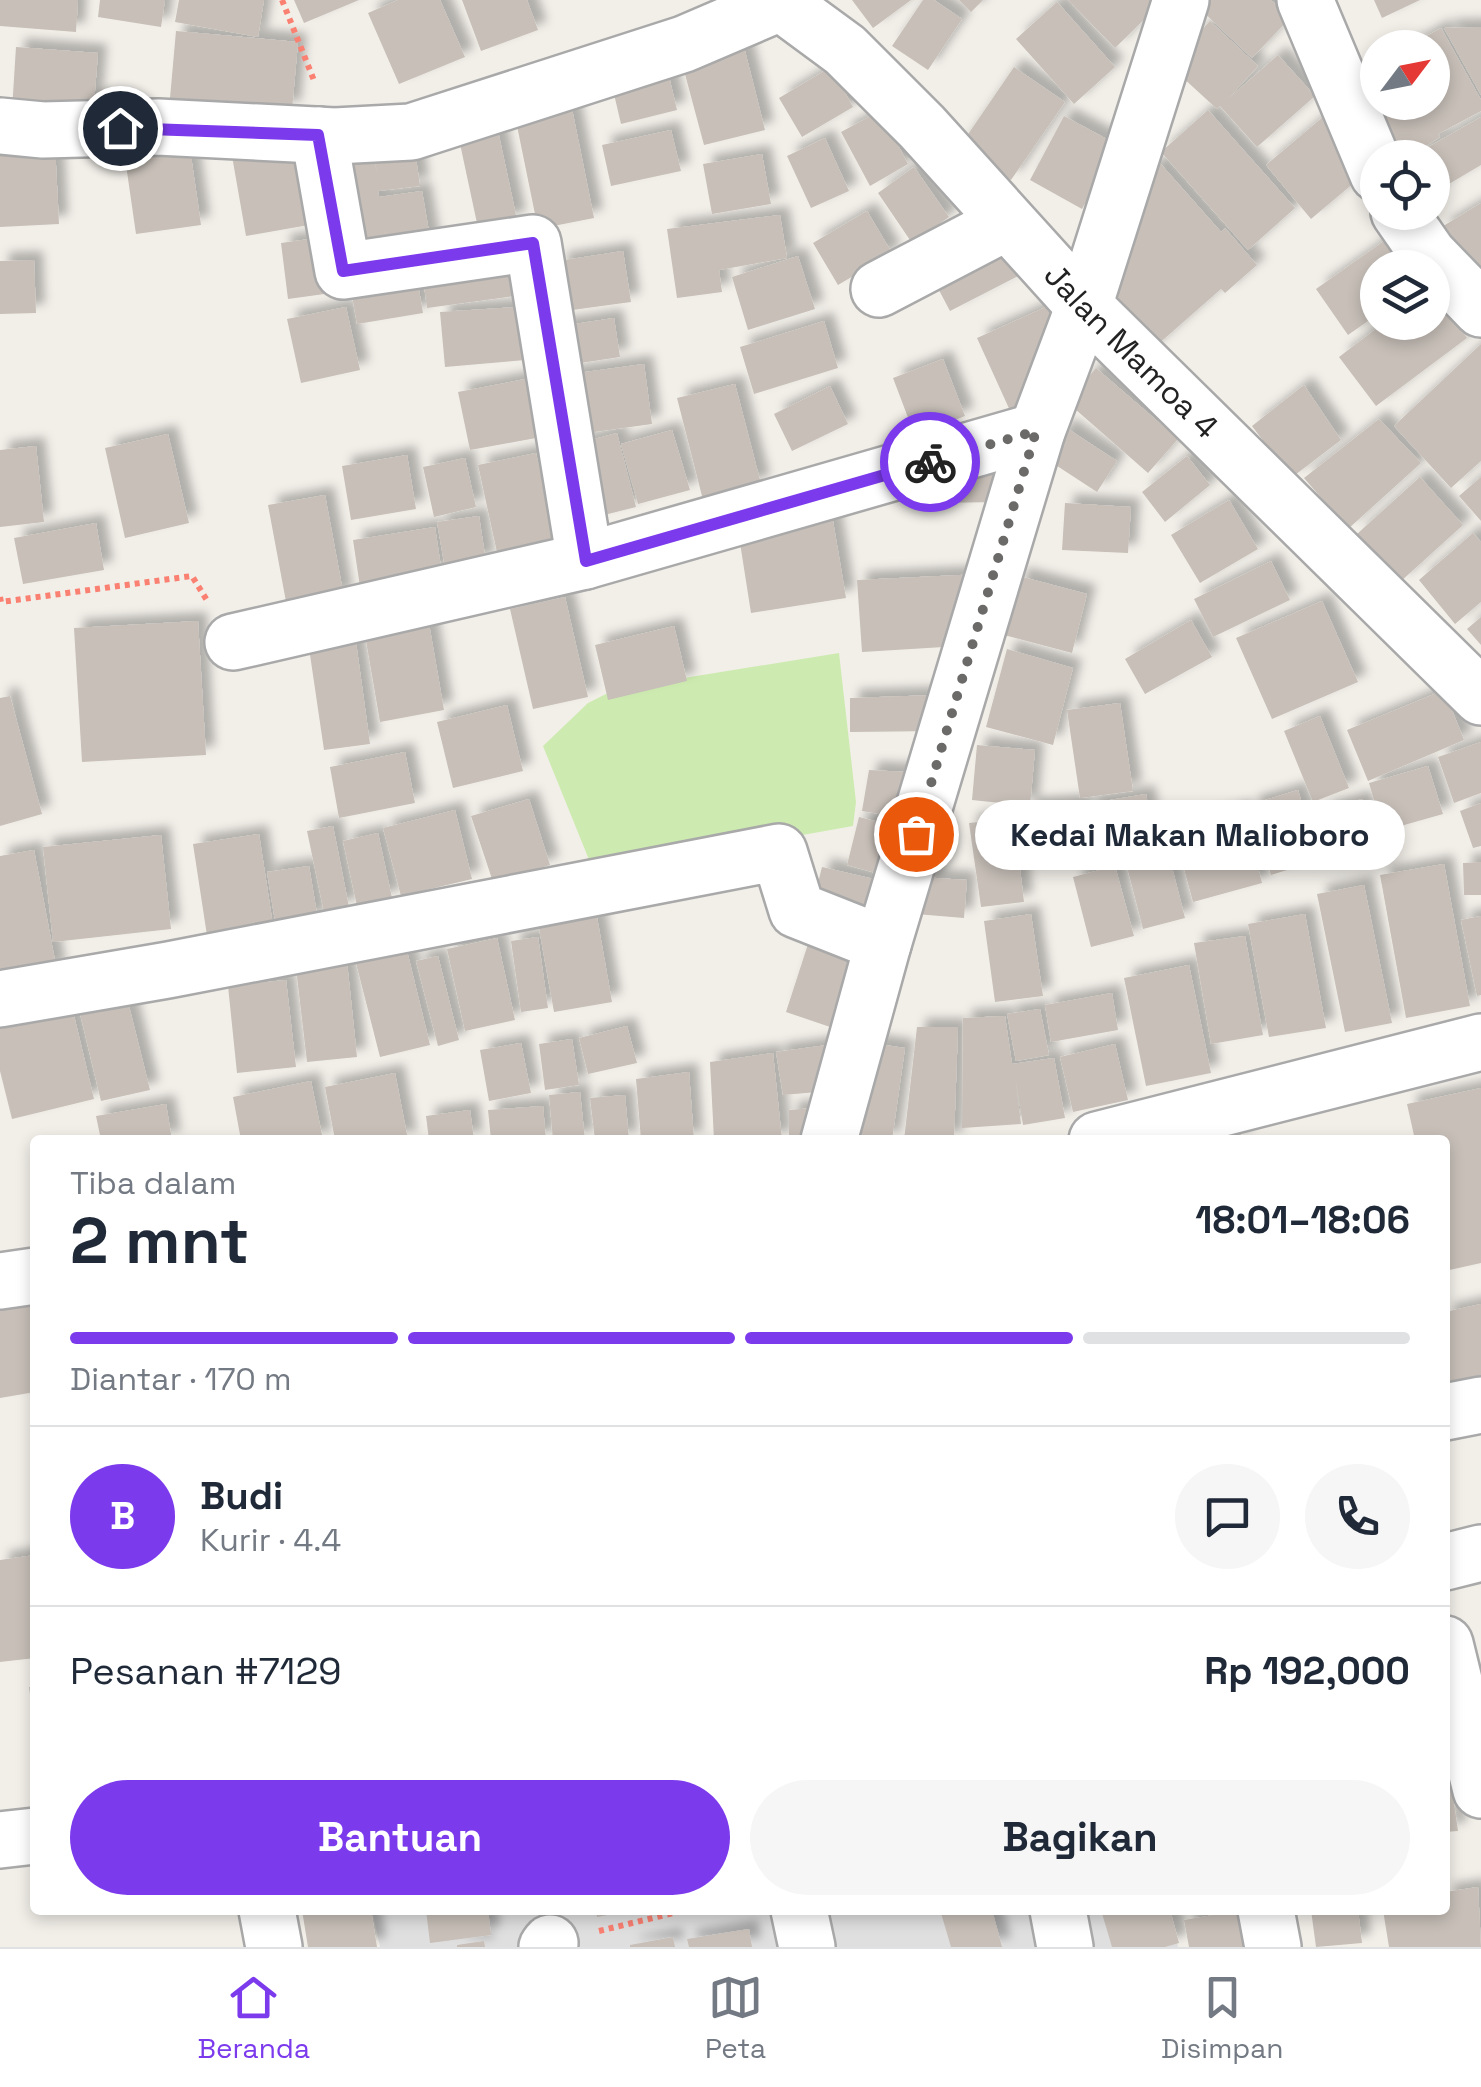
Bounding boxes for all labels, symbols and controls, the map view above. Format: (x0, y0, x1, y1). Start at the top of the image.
north arrow (1360, 30, 1450, 120)
map controls (1360, 30, 1450, 340)
pin (78, 86, 163, 171)
icon: home (93, 101, 148, 156)
button: locate (1360, 140, 1450, 230)
button: layers (1360, 250, 1450, 340)
street label: Jalan Mamoa 4 (1036, 255, 1227, 447)
courier (880, 412, 980, 512)
icon: bike (903, 435, 958, 490)
pin (874, 792, 959, 877)
callout: Kedai Makan Malioboro (976, 799, 1406, 869)
icon: bag (889, 807, 944, 862)
text: Kedai Makan Malioboro (1010, 815, 1370, 855)
text: Tiba dalam (70, 1163, 236, 1203)
text: 18:01–18:06 (1195, 1196, 1410, 1244)
text: 2 mnt (70, 1199, 249, 1282)
text: Diantar · 170 m (70, 1359, 292, 1399)
button: chat (1175, 1464, 1280, 1569)
button: phone (1305, 1464, 1410, 1569)
text: Budi (200, 1472, 283, 1520)
text: B (110, 1492, 135, 1540)
text: Kurir · 4.4 (200, 1520, 341, 1560)
text: Pesanan #7129 (70, 1647, 342, 1695)
text: Rp 192,000 (1204, 1647, 1410, 1695)
button: Bantuan (70, 1780, 730, 1895)
button: Bagikan (750, 1780, 1410, 1895)
tab: Beranda (197, 1970, 310, 2066)
tab: Peta (705, 1970, 766, 2066)
tab: Disimpan (1161, 1970, 1284, 2066)

